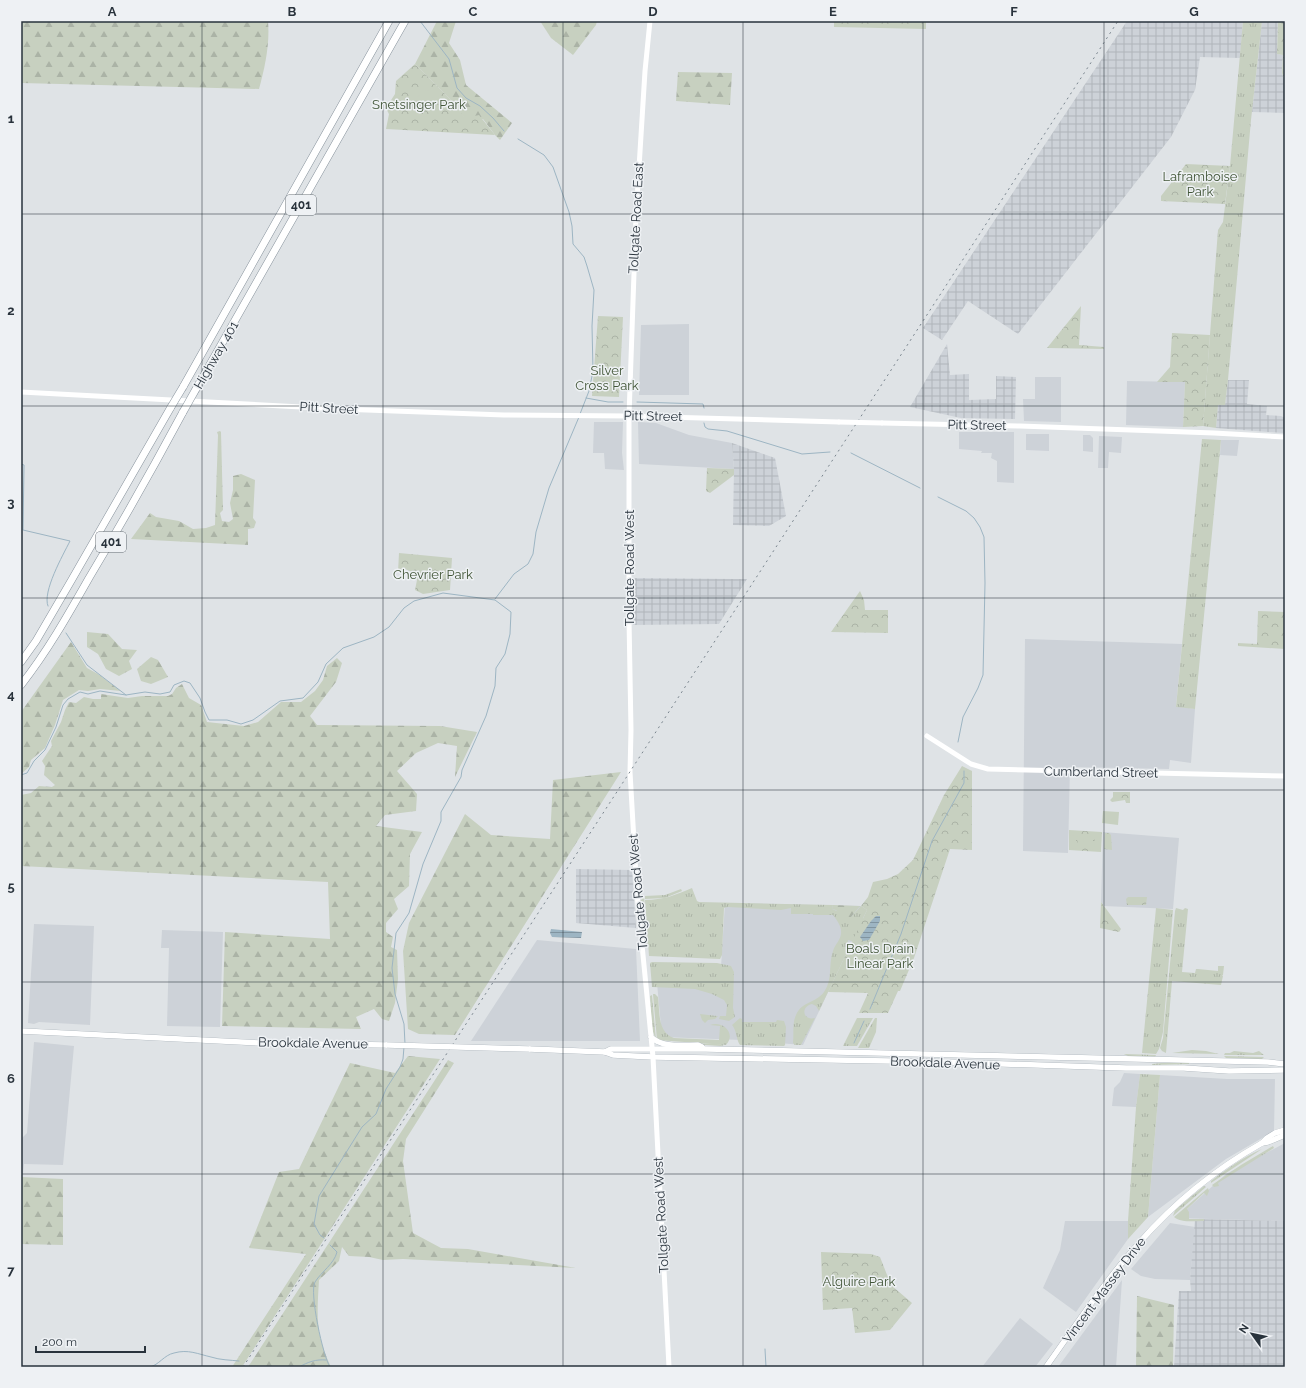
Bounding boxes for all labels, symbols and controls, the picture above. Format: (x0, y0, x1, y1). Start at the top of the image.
text: A (108, 4, 117, 19)
text: B (288, 4, 297, 19)
text: C (469, 4, 478, 19)
text: D (648, 4, 658, 19)
text: E (829, 4, 837, 19)
text: F (1010, 4, 1018, 19)
text: G (1189, 4, 1199, 19)
park label: Snetsinger Park (372, 97, 466, 112)
text: 1 (8, 111, 15, 126)
street label: Tollgate Road East (626, 161, 646, 274)
park label: Laframboise Park (1163, 169, 1238, 199)
road number: 401 (286, 195, 316, 215)
text: 2 (7, 303, 15, 318)
street label: Highway 401 (191, 318, 242, 392)
park label: Silver Cross Park (575, 363, 639, 393)
street label: Pitt Street (299, 399, 359, 417)
street label: Pitt Street (623, 408, 683, 424)
street label: Pitt Street (947, 417, 1007, 433)
text: 3 (7, 495, 15, 510)
street label: Tollgate Road West (622, 509, 637, 626)
road number: 401 (96, 532, 126, 552)
park label: Chevrier Park (393, 567, 473, 582)
text: 4 (7, 687, 15, 702)
street label: Cumberland Street (1044, 764, 1159, 781)
street label: Tollgate Road West (625, 833, 651, 951)
text: 5 (7, 879, 15, 894)
park label: Boals Drain Linear Park (846, 941, 914, 971)
street label: Brookdale Avenue (258, 1035, 368, 1051)
street label: Brookdale Avenue (890, 1054, 1001, 1072)
text: 6 (7, 1071, 15, 1086)
street label: Tollgate Road West (650, 1156, 672, 1274)
street label: Vincent Massey Drive (1059, 1234, 1149, 1346)
text: 7 (7, 1263, 15, 1278)
park label: Alguire Park (823, 1274, 895, 1289)
north arrow (1232, 1314, 1272, 1354)
text: N (1236, 1322, 1252, 1336)
scale bar (36, 1328, 145, 1354)
text: 200 m (42, 1335, 77, 1349)

